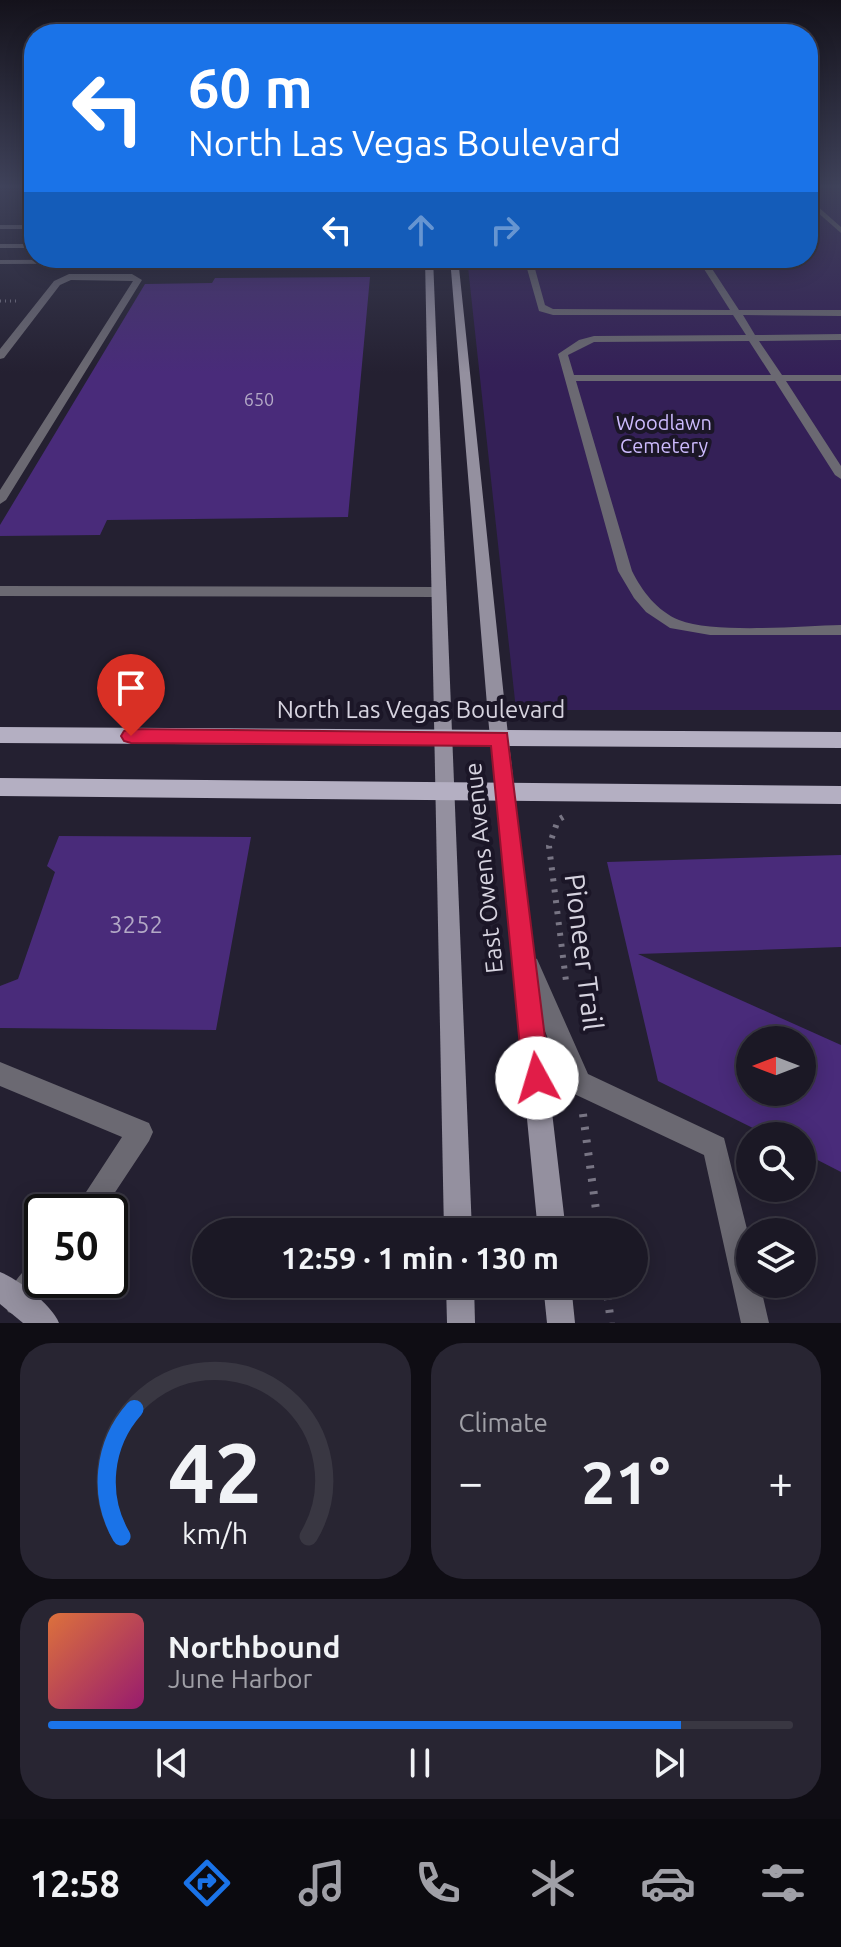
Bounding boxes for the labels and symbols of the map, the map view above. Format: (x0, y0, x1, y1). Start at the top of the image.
house number: 650 (244, 389, 274, 409)
park label: Woodlawn Cemetery (616, 411, 712, 457)
pin (97, 654, 165, 736)
street label: North Las Vegas Boulevard (277, 696, 565, 723)
street label: East Owens Avenue (459, 761, 508, 975)
street label: Pioneer Trail (560, 872, 609, 1032)
house number: 3252 (109, 911, 163, 938)
north arrow (736, 1026, 816, 1106)
position arrow (495, 1036, 579, 1120)
speed limit sign: 50 (24, 1194, 128, 1298)

